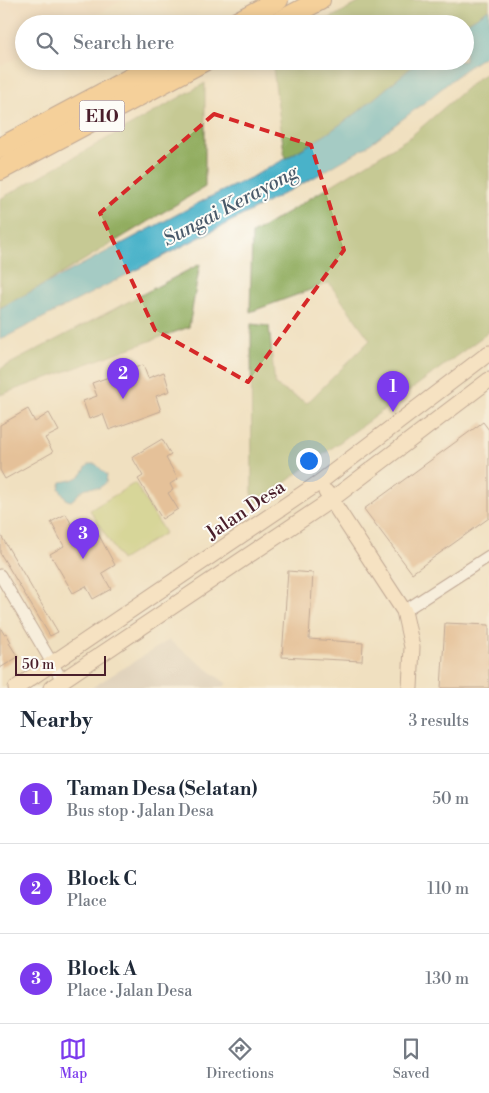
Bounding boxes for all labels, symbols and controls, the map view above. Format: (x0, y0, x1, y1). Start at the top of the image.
search box (15, 15, 474, 70)
icon: search (33, 29, 61, 57)
text: Search here (73, 31, 174, 55)
road number: E10 (80, 100, 124, 132)
water label: Sungai Kerayong (159, 159, 304, 253)
pin: 2 (107, 358, 139, 399)
pin: 1 (377, 371, 409, 412)
your location (296, 448, 322, 474)
street label: Jalan Desa (201, 474, 290, 546)
pin: 3 (67, 518, 99, 559)
scale bar (15, 653, 106, 676)
text: 50 m (22, 656, 54, 674)
text: Nearby (20, 708, 93, 734)
text: 3 results (408, 711, 469, 731)
text: Taman Desa (Selatan) (67, 777, 257, 801)
text: 1 (32, 789, 40, 809)
text: 50 m (432, 789, 469, 809)
text: Bus stop · Jalan Desa (67, 801, 214, 821)
text: Block C (67, 867, 137, 891)
text: 2 (31, 879, 41, 899)
text: 110 m (427, 879, 469, 899)
text: Place (67, 891, 107, 911)
text: Block A (67, 957, 137, 981)
text: 3 (31, 969, 41, 989)
text: 130 m (425, 969, 469, 989)
text: Place · Jalan Desa (67, 981, 192, 1001)
tab: Map (59, 1035, 87, 1083)
tab: Directions (206, 1035, 274, 1083)
tab: Saved (393, 1035, 430, 1083)

